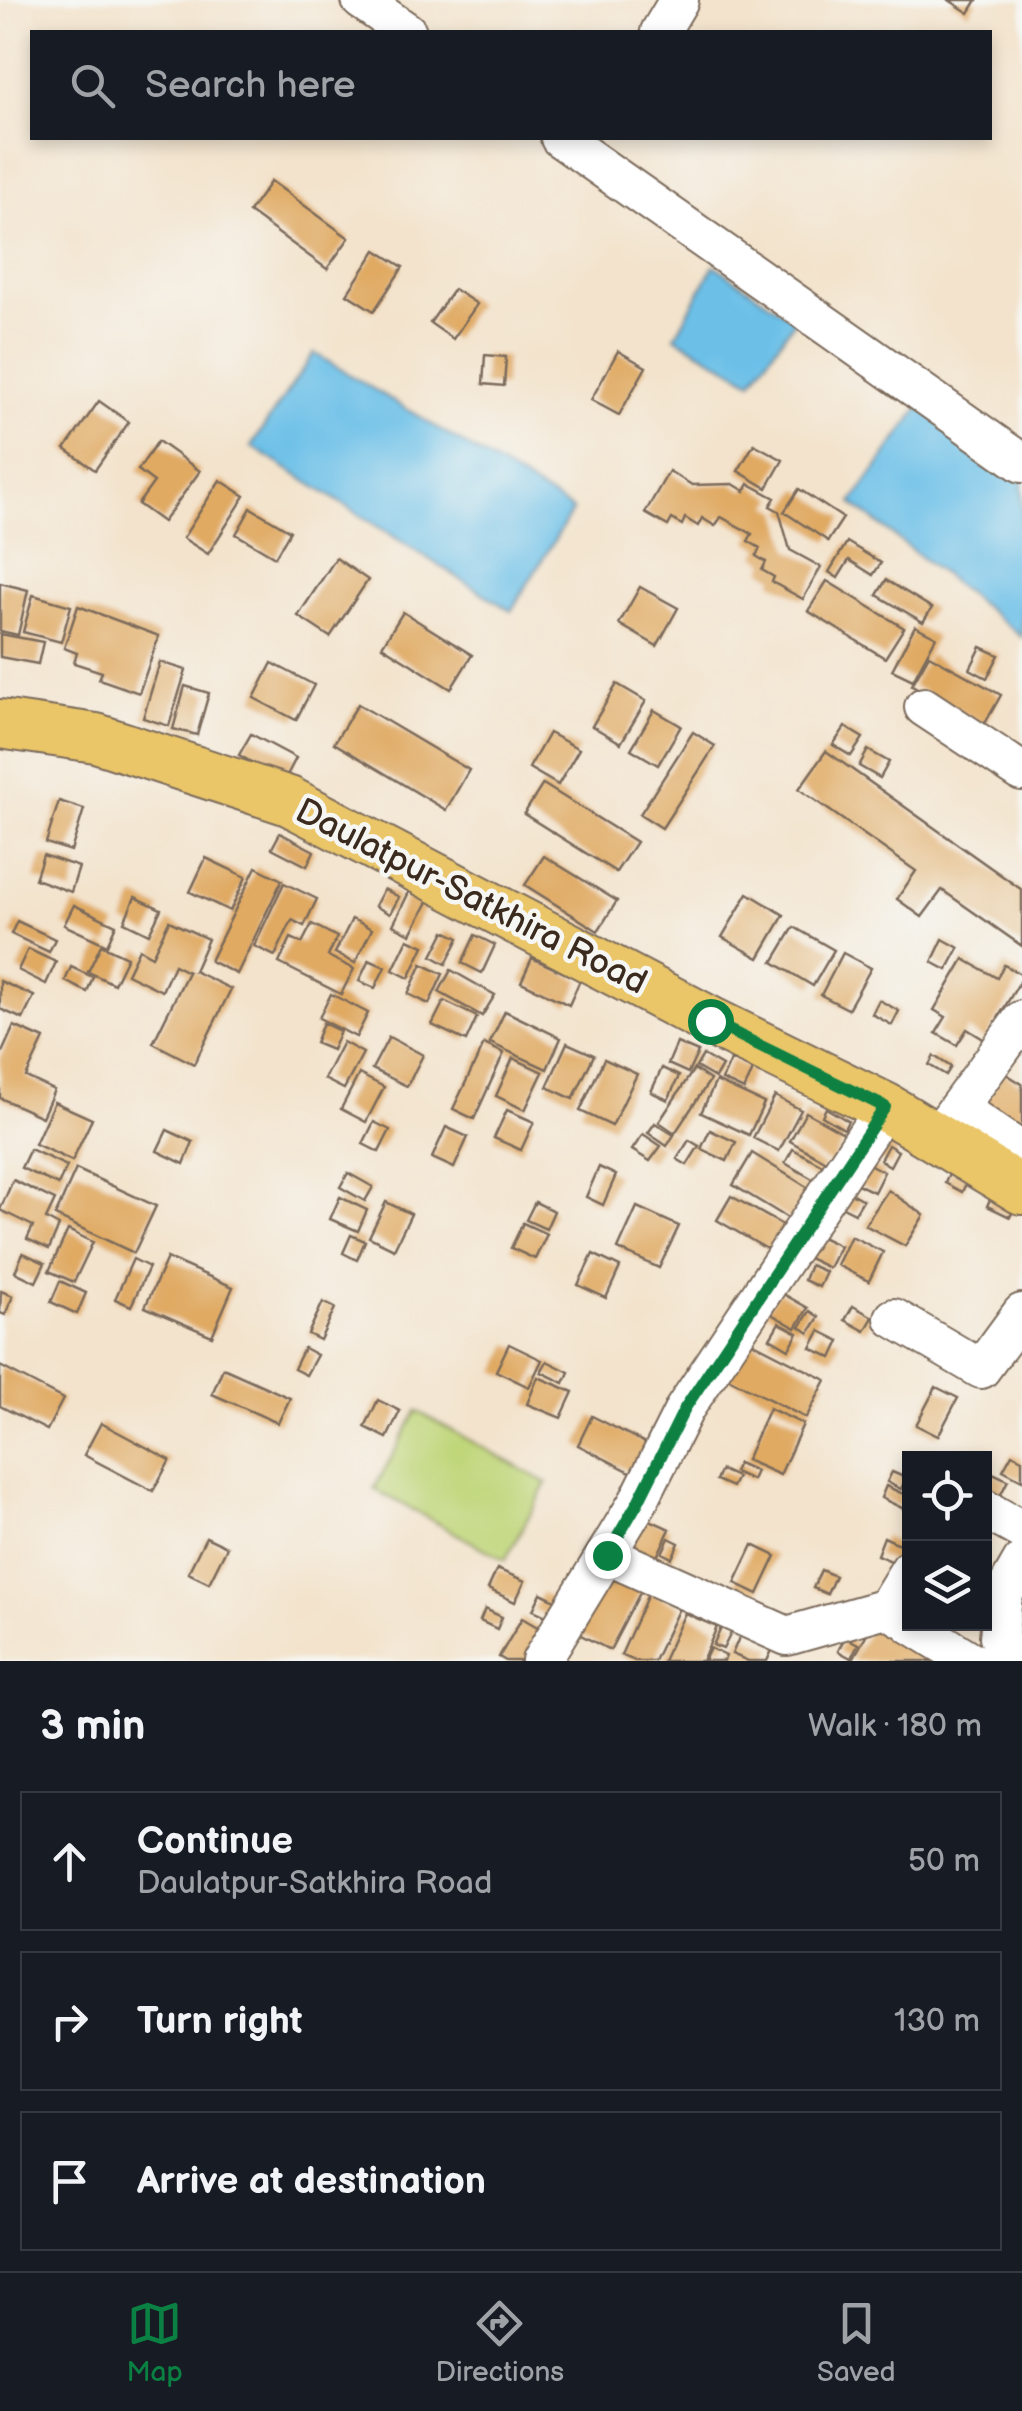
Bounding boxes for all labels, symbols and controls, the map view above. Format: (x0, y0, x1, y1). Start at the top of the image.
search box (30, 30, 992, 140)
icon: search (65, 58, 120, 113)
text: Search here (145, 63, 356, 108)
street label: Daulatpur-Satkhira Road (288, 790, 654, 1004)
route start (688, 999, 734, 1045)
map controls (902, 1451, 992, 1631)
button: locate (902, 1451, 992, 1541)
route end (585, 1533, 631, 1579)
button: layers (902, 1541, 992, 1631)
text: 3 min (40, 1701, 145, 1752)
text: Walk · 180 m (808, 1707, 982, 1746)
text: Continue (137, 1819, 293, 1864)
icon: ahead (42, 1834, 97, 1889)
text: 50 m (908, 1842, 980, 1881)
text: Daulatpur-Satkhira Road (137, 1864, 492, 1903)
icon: right (42, 1994, 97, 2049)
text: Turn right (137, 1999, 302, 2044)
text: 130 m (894, 2002, 980, 2041)
icon: arrive (42, 2154, 97, 2209)
text: Arrive at destination (137, 2159, 486, 2204)
tab: Map (126, 2296, 183, 2389)
tab: Directions (435, 2296, 564, 2389)
tab: Saved (817, 2296, 896, 2389)

